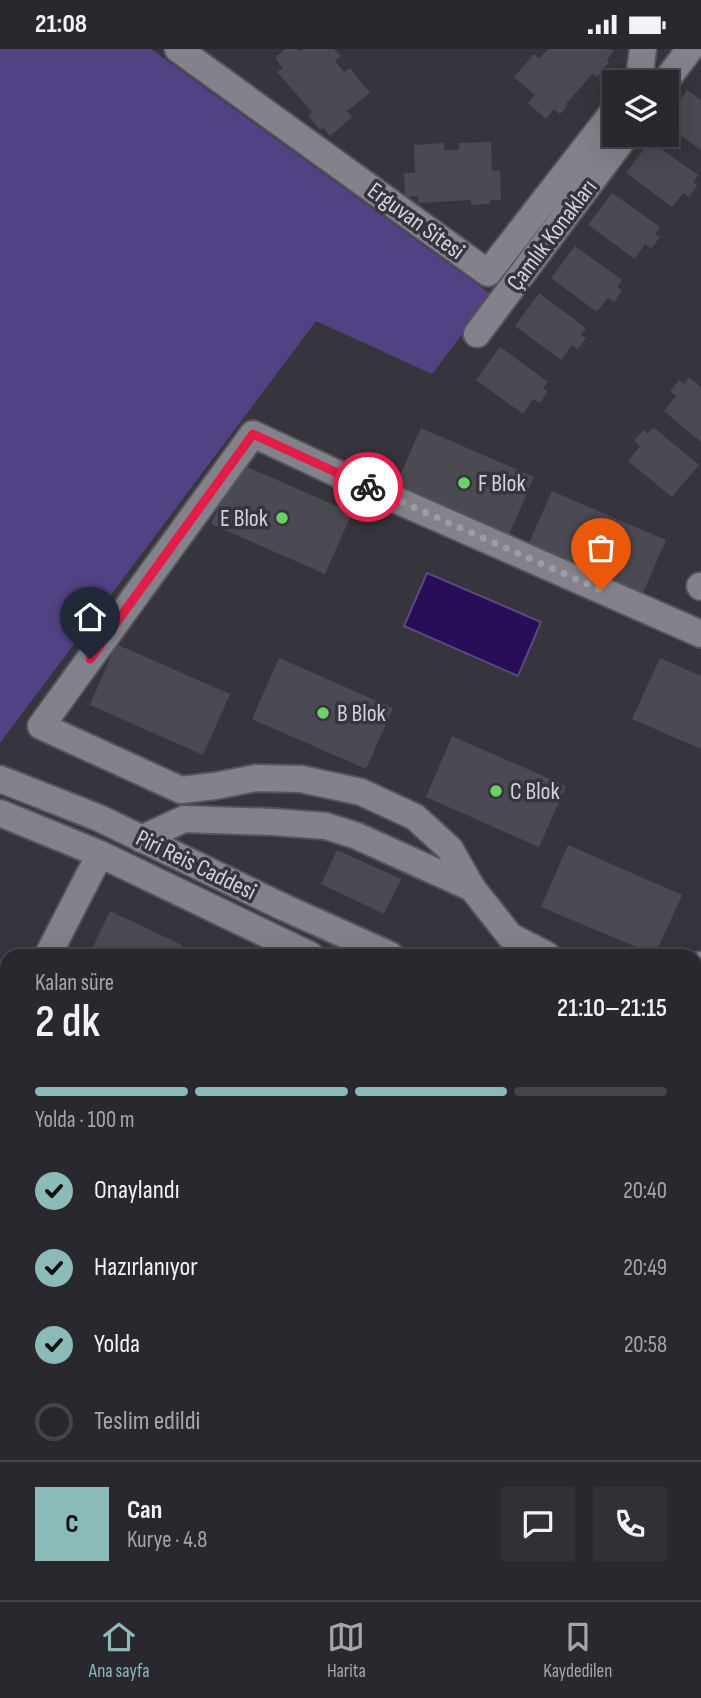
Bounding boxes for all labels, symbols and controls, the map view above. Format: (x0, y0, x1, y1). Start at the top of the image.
text: 21:08 (35, 9, 87, 40)
map controls (602, 70, 679, 147)
button: layers (602, 70, 679, 147)
street label: Çamlık Konakları (501, 174, 603, 296)
street label: Erguvan Sitesi (362, 176, 470, 266)
courier (333, 452, 403, 522)
icon: bike (349, 468, 387, 506)
place label: F Blok (478, 469, 526, 498)
marker: F Blok (456, 475, 472, 491)
place label: E Blok (220, 504, 268, 533)
marker: E Blok (274, 510, 290, 526)
pin (571, 518, 631, 590)
icon: bag (582, 529, 620, 567)
pin (60, 587, 120, 659)
icon: home (71, 598, 109, 636)
place label: B Blok (337, 699, 386, 728)
marker: B Blok (315, 705, 331, 721)
place label: C Blok (510, 777, 560, 806)
marker: C Blok (488, 783, 504, 799)
street label: Piri Reis Caddesi (131, 823, 261, 907)
text: Kalan süre (35, 969, 114, 997)
text: 21:10–21:15 (557, 993, 667, 1024)
text: 2 dk (35, 995, 100, 1050)
text: Yolda · 100 m (35, 1106, 135, 1134)
icon: check (35, 1172, 73, 1210)
text: Onaylandı (94, 1175, 179, 1206)
text: 20:40 (623, 1177, 667, 1205)
icon: check (35, 1249, 73, 1287)
text: Hazırlanıyor (94, 1252, 198, 1283)
text: 20:49 (623, 1254, 667, 1282)
icon: check (35, 1326, 73, 1364)
text: Yolda (94, 1329, 140, 1360)
text: 20:58 (624, 1331, 667, 1359)
text: Teslim edildi (94, 1406, 200, 1437)
button: chat (501, 1487, 575, 1561)
button: phone (593, 1487, 667, 1561)
text: Can (127, 1495, 162, 1526)
text: C (65, 1509, 79, 1540)
text: Kurye · 4.8 (127, 1526, 207, 1554)
tab: Ana sayfa (89, 1618, 150, 1683)
tab: Harita (327, 1618, 366, 1683)
tab: Kaydedilen (543, 1618, 612, 1683)

